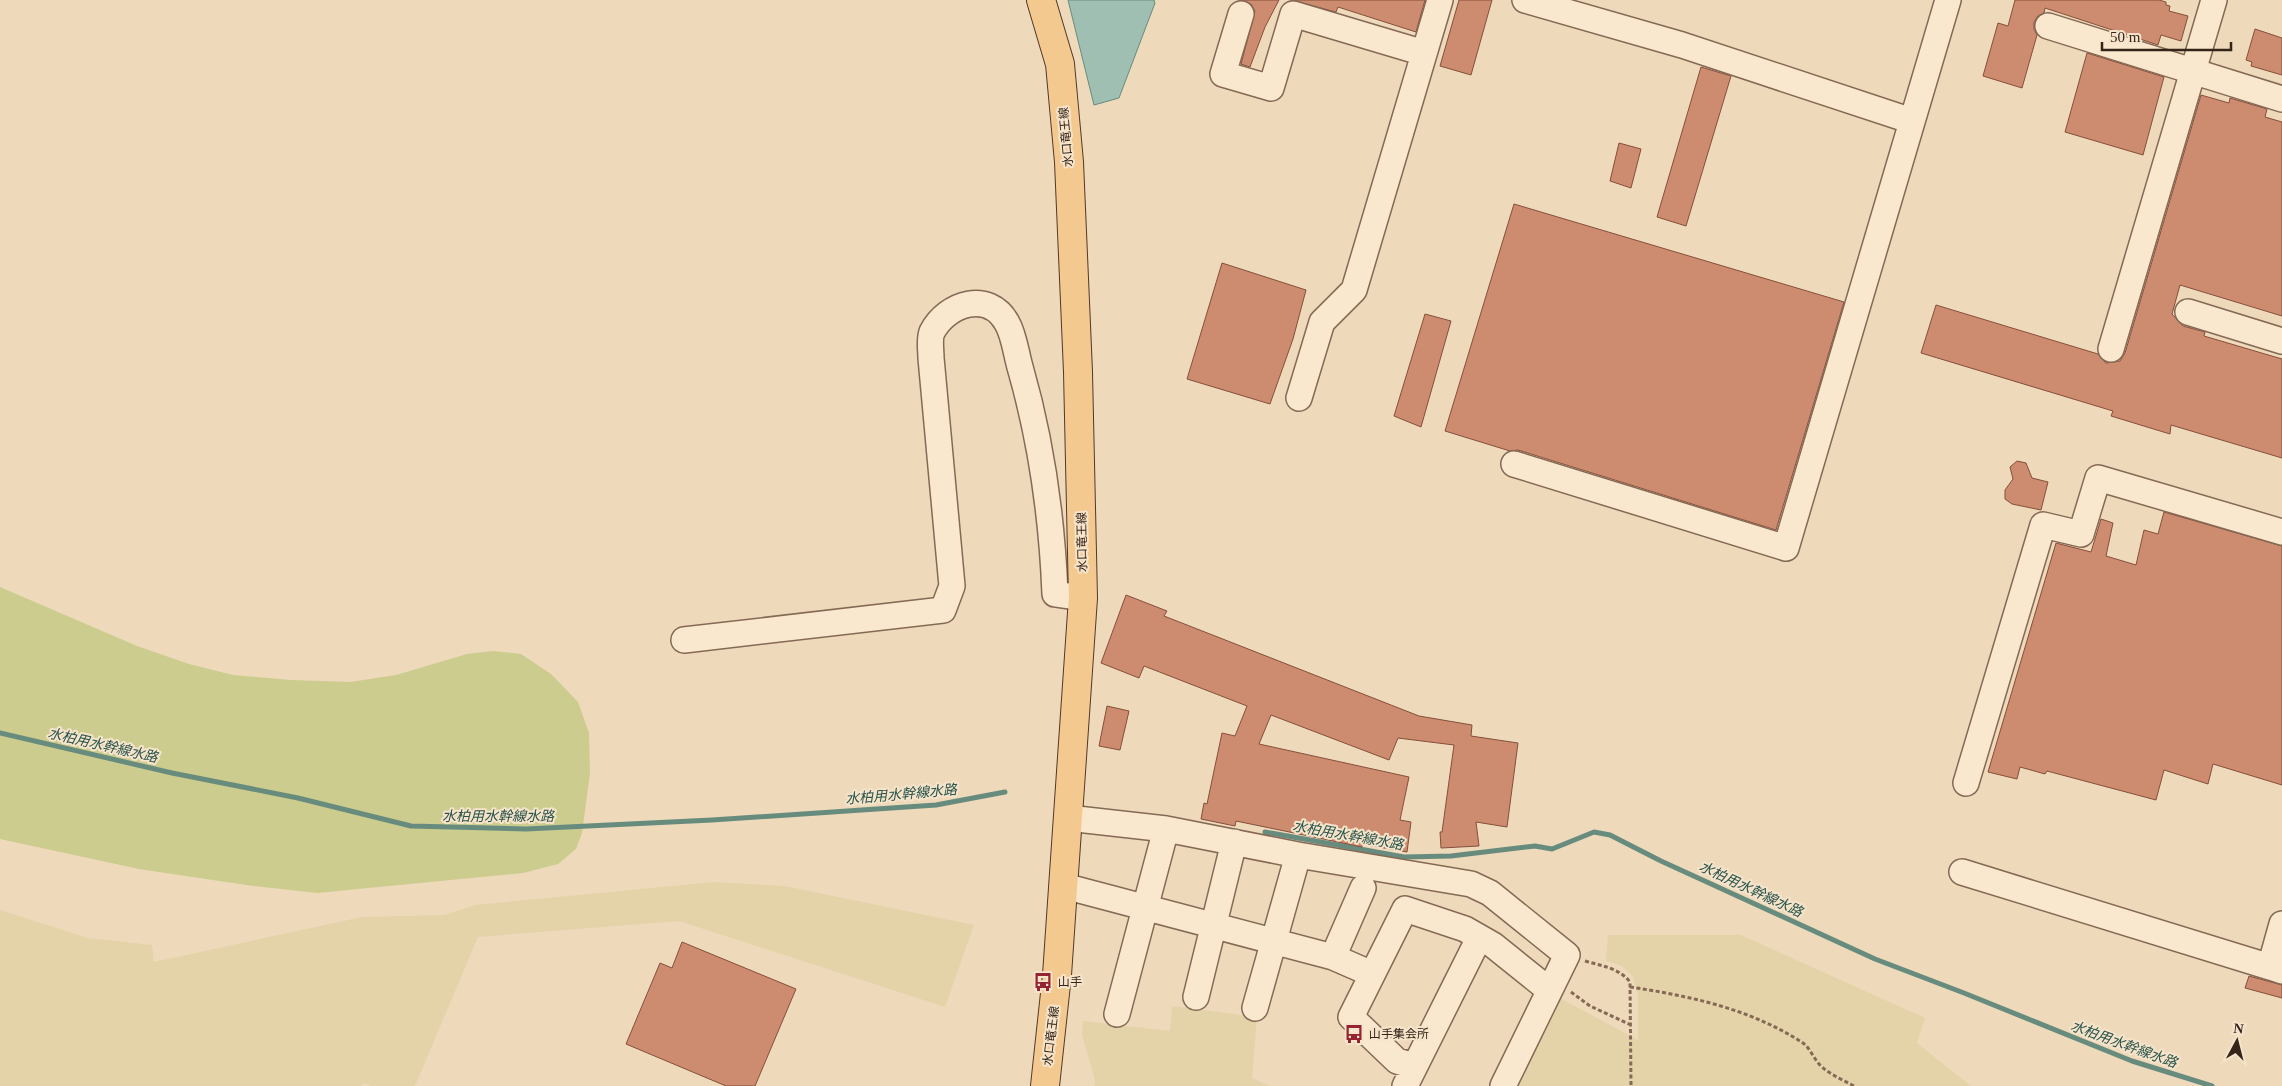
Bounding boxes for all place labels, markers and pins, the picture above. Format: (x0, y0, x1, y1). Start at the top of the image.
bus stop icon: 山手 (1032, 971, 1054, 993)
place label: 山手 (1058, 975, 1082, 989)
bus stop icon: 山手集会所 (1343, 1023, 1365, 1045)
place label: 山手集会所 (1369, 1027, 1429, 1041)

